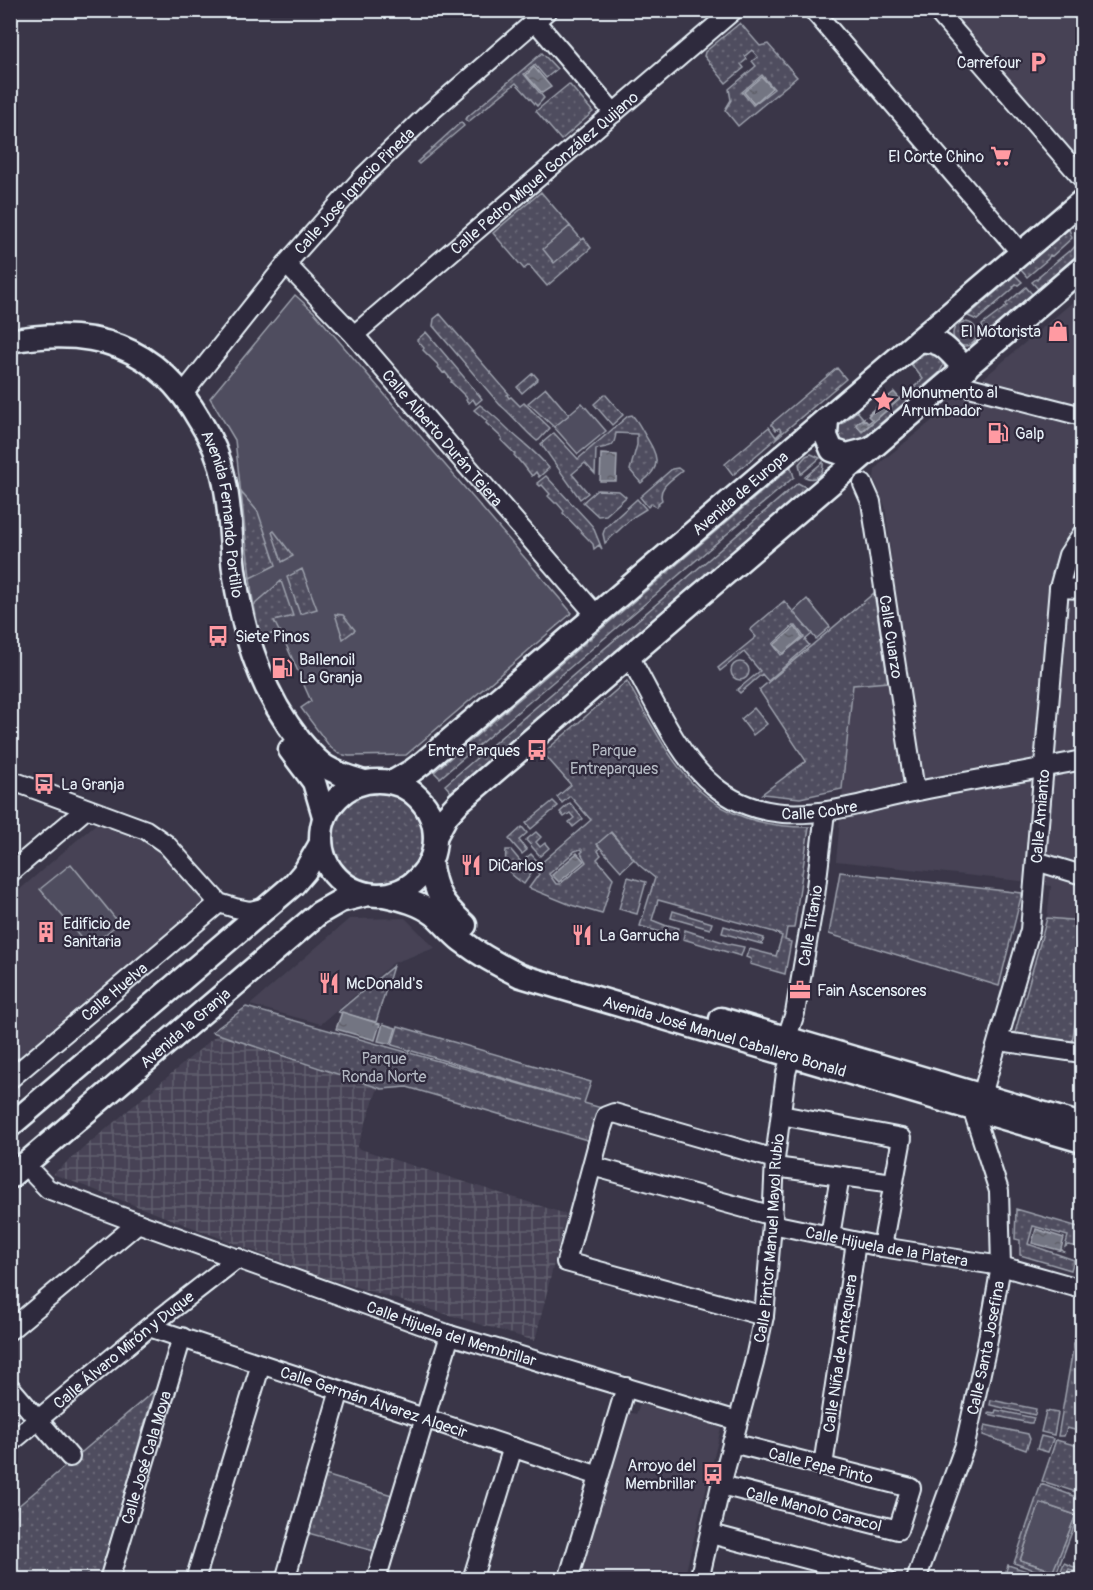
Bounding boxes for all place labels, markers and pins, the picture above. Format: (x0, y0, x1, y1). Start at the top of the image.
parking icon: Carrefour (1026, 50, 1050, 74)
place label: Carrefour (957, 53, 1021, 73)
supermarket icon: El Corte Chino (989, 144, 1013, 168)
place label: El Corte Chino (888, 147, 984, 167)
shop icon: El Motorista (1046, 319, 1070, 343)
place label: El Motorista (961, 322, 1041, 342)
place label: Monumento al Arrumbador (901, 383, 998, 421)
place icon: Monumento al Arrumbador (872, 389, 896, 413)
fuel station icon: Galp (986, 421, 1010, 445)
place label: Galp (1015, 424, 1044, 444)
bus stop icon: Siete Pinos (206, 624, 230, 648)
place label: Siete Pinos (235, 627, 310, 647)
place label: Ballenoil La Granja (299, 650, 362, 688)
fuel station icon: Ballenoil La Granja (270, 656, 294, 680)
bus stop icon: Entre Parques (525, 738, 549, 762)
place label: Entre Parques (428, 741, 520, 761)
bus stop icon: La Granja (32, 772, 56, 796)
place label: La Granja (61, 775, 124, 795)
restaurant icon: DiCarlos (459, 853, 483, 877)
place label: DiCarlos (488, 856, 543, 876)
place label: Edificio de Sanitaria (63, 914, 130, 952)
building icon: Edificio de Sanitaria (34, 920, 58, 944)
restaurant icon: La Garrucha (570, 923, 594, 947)
place label: La Garrucha (599, 926, 680, 946)
restaurant icon: McDonald's (317, 971, 341, 995)
place label: McDonald's (346, 974, 423, 994)
office icon: Fain Ascensores (788, 978, 812, 1002)
place label: Fain Ascensores (817, 981, 926, 1001)
place label: Arroyo del Membrillar (625, 1456, 696, 1494)
bus stop icon: Arroyo del Membrillar (701, 1462, 725, 1486)

